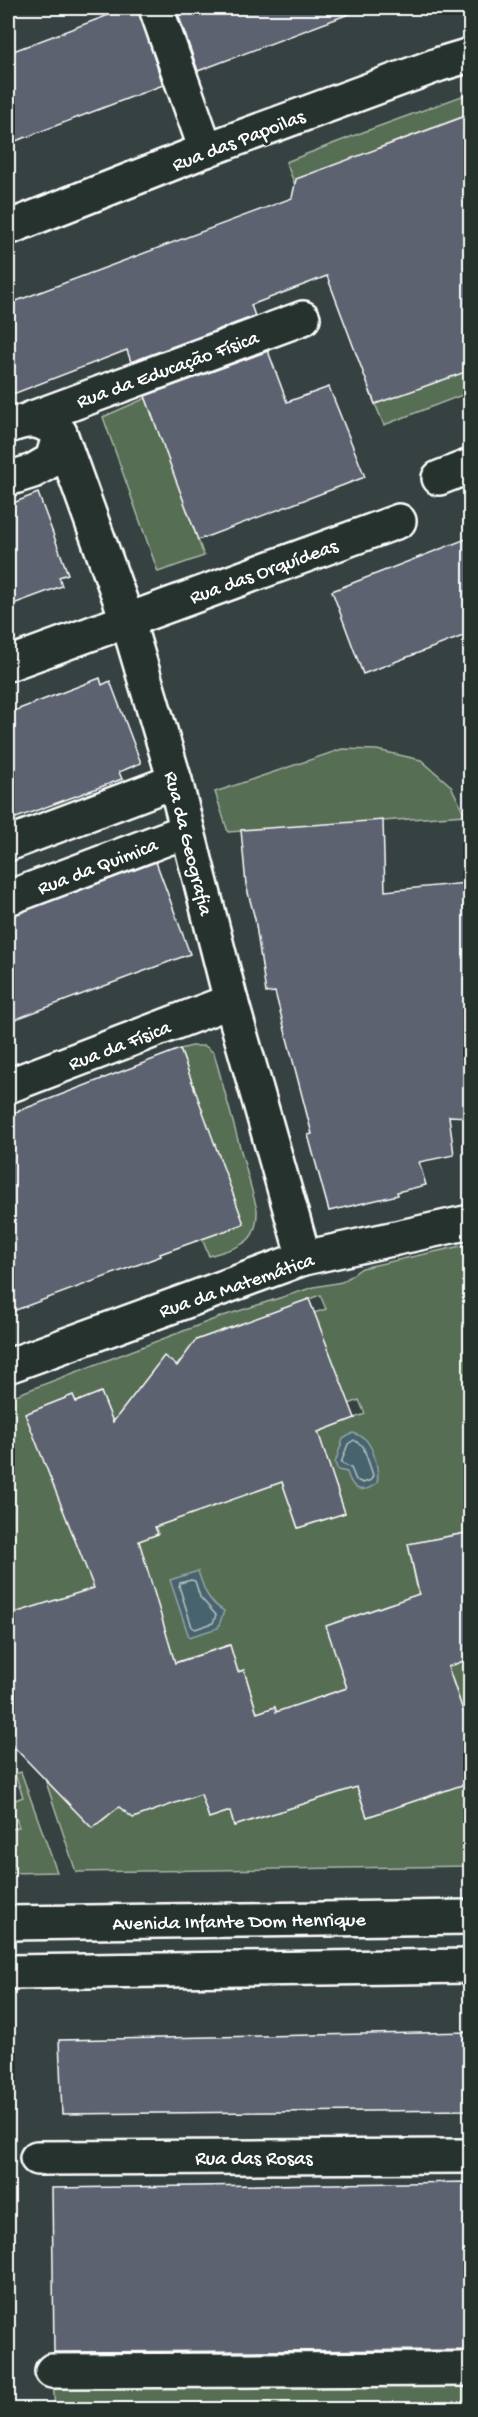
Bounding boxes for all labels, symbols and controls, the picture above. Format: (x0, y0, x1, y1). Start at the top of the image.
street label: Rua das Papoilas (170, 106, 309, 178)
street label: Rua da Educação Física (74, 327, 263, 415)
street label: Rua das Orquídeas (187, 536, 342, 611)
street label: Rua da Geografia (158, 769, 216, 919)
street label: Rua da Quimica (35, 834, 162, 902)
street label: Rua da Física (66, 1017, 175, 1077)
street label: Rua da Matemática (157, 1250, 319, 1325)
street label: Avenida Infante Dom Henrique (112, 1910, 367, 1937)
street label: Rua das Rosas (195, 2149, 313, 2172)

